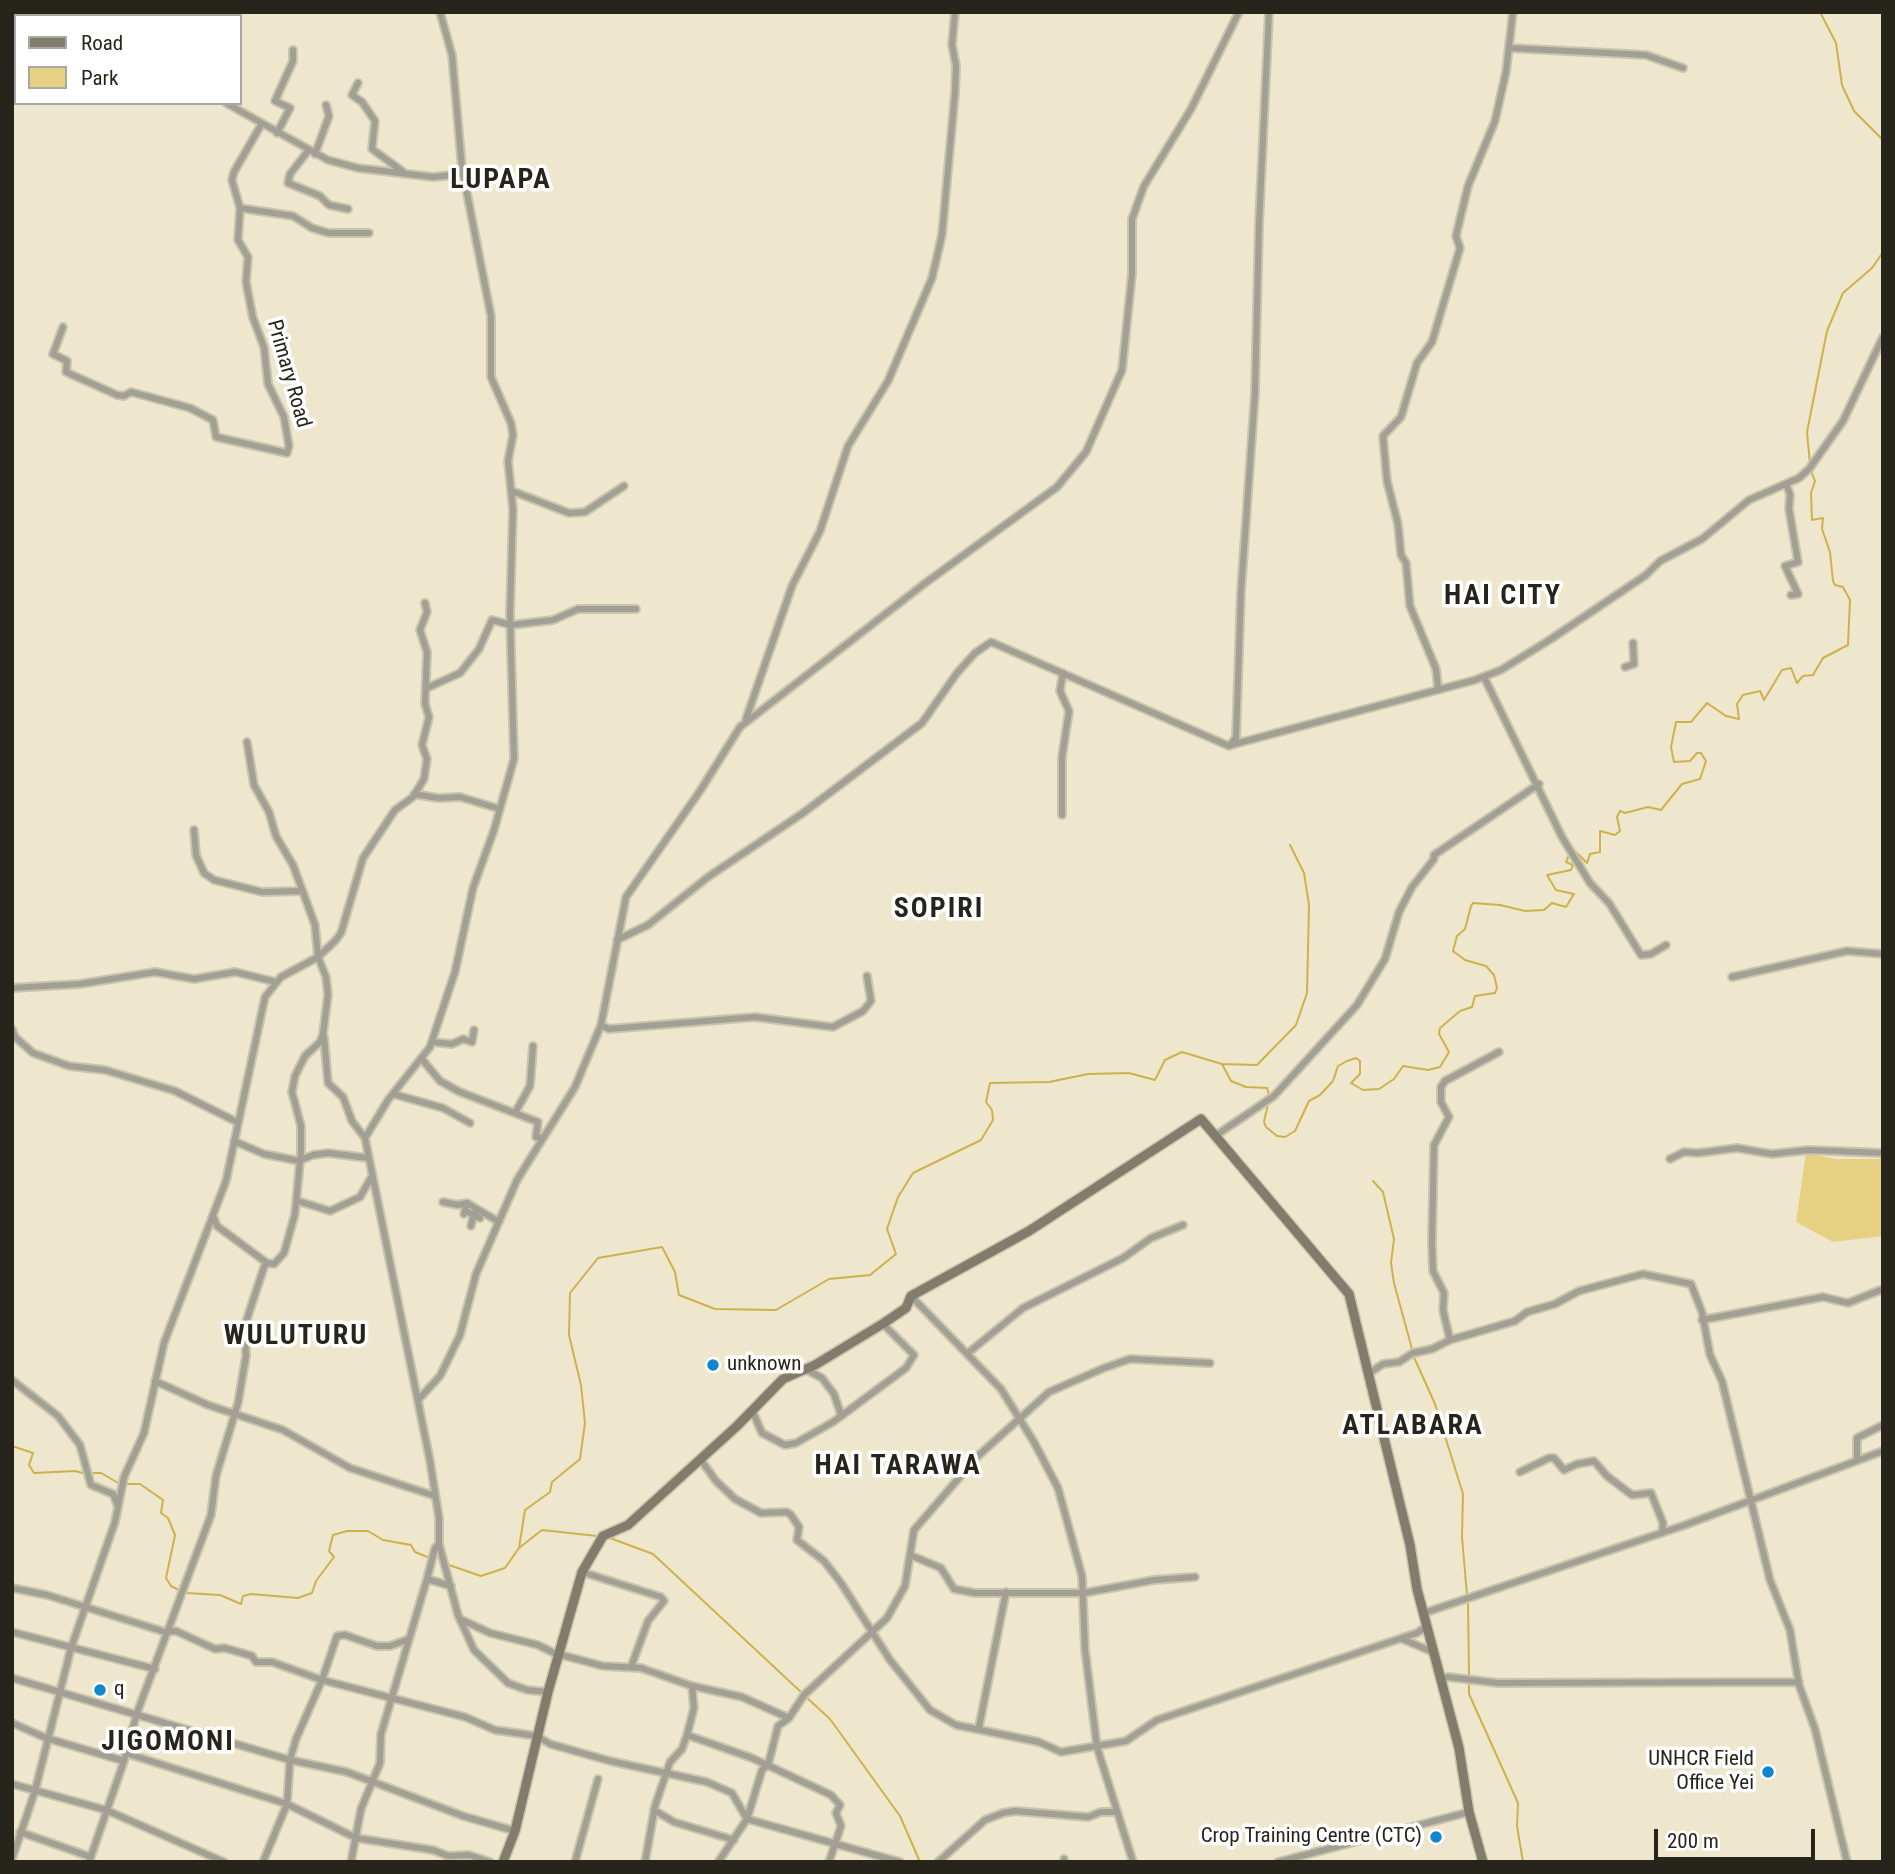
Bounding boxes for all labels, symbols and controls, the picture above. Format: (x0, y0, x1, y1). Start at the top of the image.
legend (14, 14, 242, 105)
text: Road (81, 31, 123, 55)
text: Park (81, 66, 118, 90)
district label: LUPAPA (451, 164, 551, 198)
street label: Primary Road (261, 317, 315, 431)
district label: HAI CITY (1445, 580, 1561, 614)
district label: SOPIRI (894, 893, 984, 927)
district label: WULUTURU (225, 1320, 367, 1354)
place label: unknown (727, 1352, 801, 1378)
marker: unknown (705, 1357, 721, 1373)
district label: ATLABARA (1343, 1410, 1483, 1444)
district label: HAI TARAWA (816, 1450, 980, 1484)
place label: q (114, 1677, 125, 1703)
marker: q (92, 1682, 108, 1698)
district label: JIGOMONI (102, 1726, 234, 1760)
place label: UNHCR Field Office Yei (1648, 1747, 1754, 1797)
marker: UNHCR Field Office Yei (1760, 1764, 1776, 1780)
scale bar (1657, 1814, 1818, 1858)
place label: Crop Training Centre (CTC) (1201, 1824, 1422, 1850)
marker: Crop Training Centre (CTC) (1428, 1829, 1444, 1845)
text: 200 m (1667, 1829, 1719, 1853)

